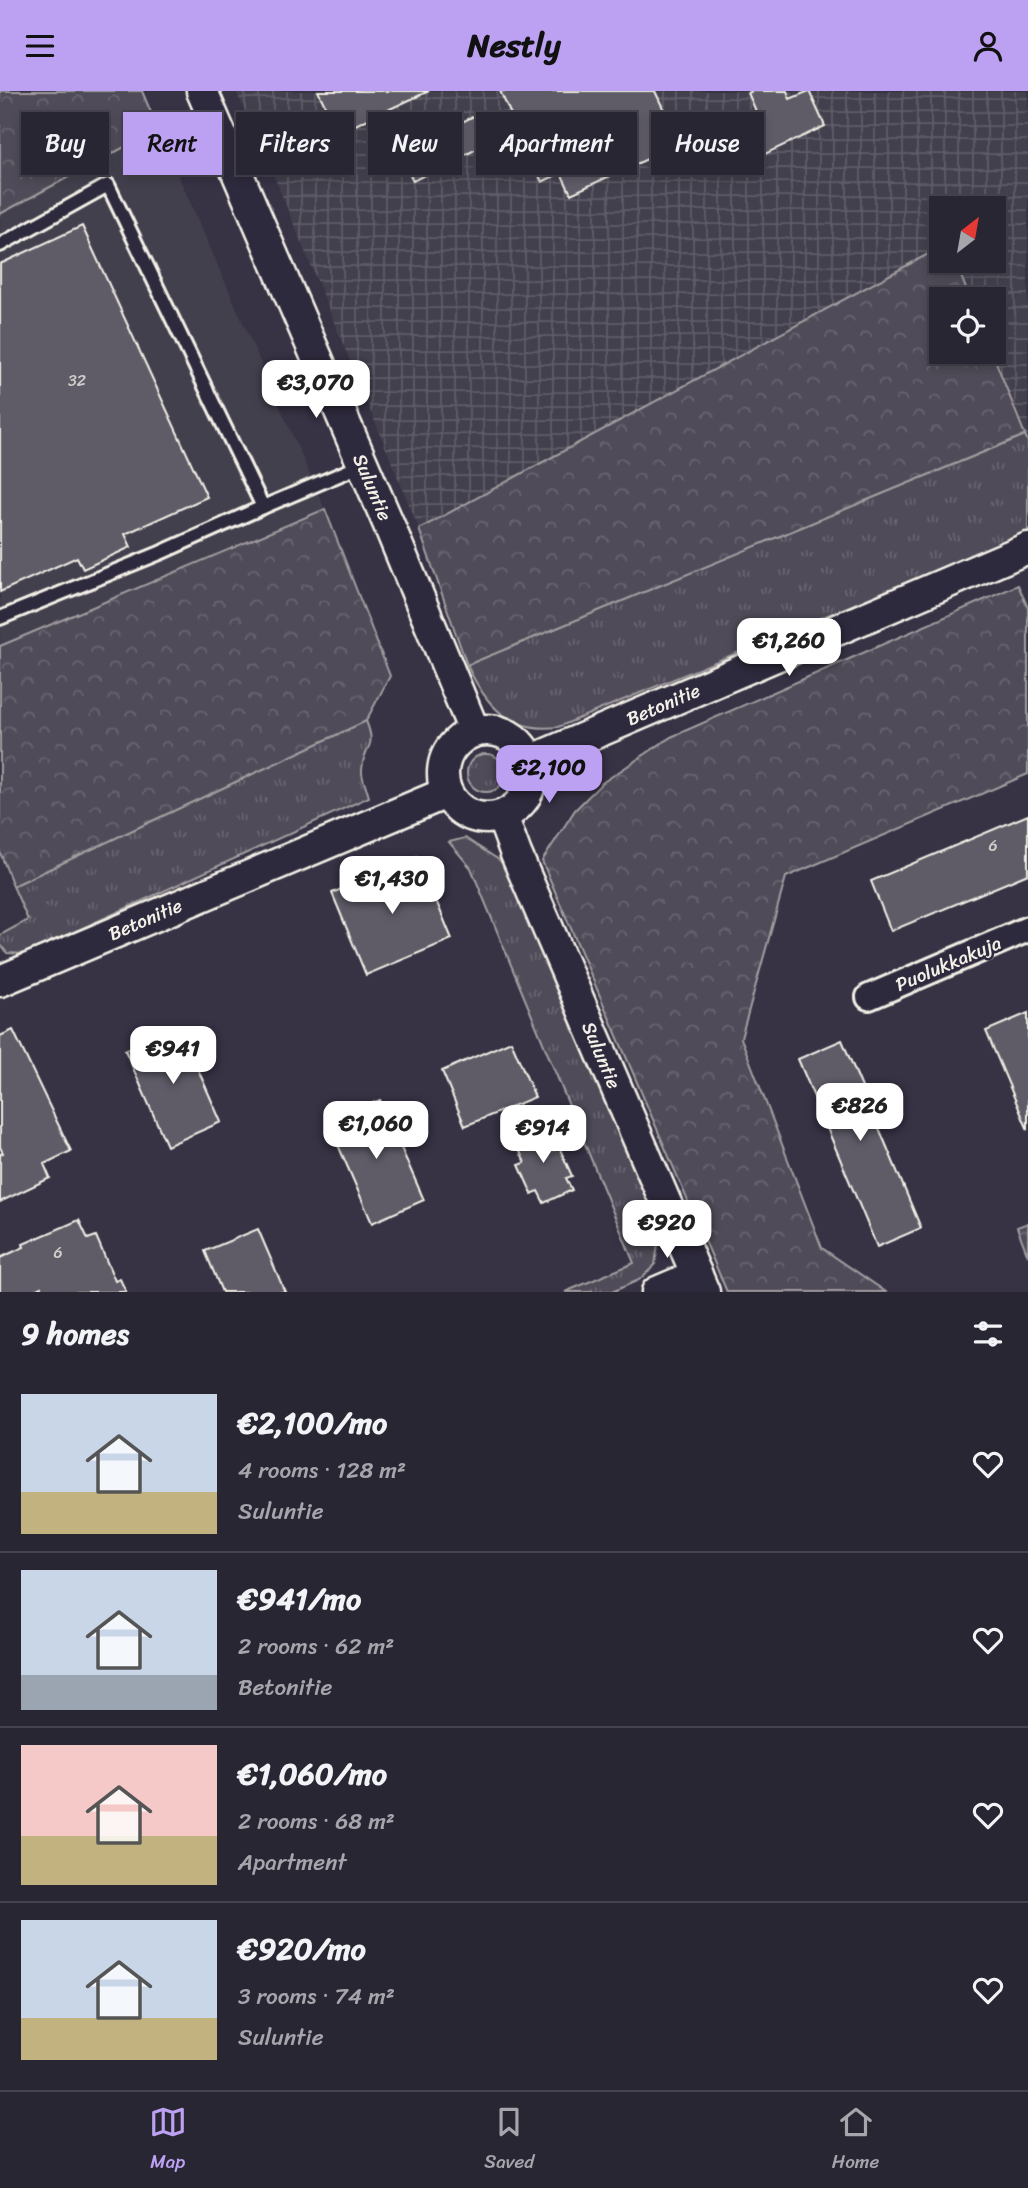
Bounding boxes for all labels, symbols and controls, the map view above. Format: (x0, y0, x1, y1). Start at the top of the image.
text: Nestly (467, 17, 561, 74)
icon: menu (21, 27, 59, 65)
icon: person (969, 27, 1007, 65)
chip: Buy (21, 112, 109, 175)
chip: Rent (123, 112, 222, 175)
chip: Filters (236, 112, 354, 175)
chip: New (368, 112, 462, 175)
chip: Apartment (476, 112, 637, 175)
chip: House (651, 112, 764, 175)
north arrow (929, 196, 1006, 273)
map controls (929, 196, 1006, 364)
button: locate (929, 287, 1006, 364)
pin: €3,070 (259, 361, 373, 420)
text: €3,070 (278, 362, 354, 403)
house number: 32 (68, 366, 86, 395)
street label: Suluntie (344, 448, 402, 526)
pin: €1,260 (732, 619, 846, 678)
text: €1,260 (753, 620, 825, 661)
street label: Betonitie (621, 674, 706, 735)
pin: €2,100 (492, 745, 606, 805)
text: €2,100 (512, 747, 586, 788)
house number: 6 (988, 831, 998, 860)
pin: €1,430 (335, 857, 449, 916)
text: €1,430 (356, 858, 428, 899)
street label: Betonitie (103, 889, 188, 950)
street label: Puolukkakuja (890, 926, 1007, 1001)
street label: Suluntie (573, 1016, 631, 1094)
pin: €941 (132, 1027, 214, 1086)
text: €941 (146, 1028, 200, 1069)
pin: €826 (819, 1083, 901, 1143)
text: €826 (832, 1085, 888, 1126)
pin: €1,060 (319, 1101, 433, 1161)
text: €1,060 (339, 1103, 413, 1144)
pin: €914 (502, 1105, 584, 1165)
text: €914 (516, 1107, 570, 1148)
pin: €920 (626, 1201, 708, 1260)
text: €920 (638, 1202, 696, 1243)
house number: 6 (53, 1238, 63, 1267)
text: 9 homes (21, 1307, 129, 1361)
icon: filters (969, 1315, 1007, 1353)
text: €2,100/mo (238, 1396, 387, 1450)
icon: home (77, 1422, 161, 1506)
icon: heart (969, 1445, 1007, 1483)
text: 4 rooms · 128 m² (238, 1450, 406, 1491)
text: Suluntie (238, 1491, 324, 1532)
text: €941/mo (238, 1572, 361, 1626)
icon: home (77, 1598, 161, 1682)
icon: heart (969, 1621, 1007, 1659)
text: 2 rooms · 62 m² (238, 1626, 394, 1667)
text: Betonitie (238, 1667, 332, 1708)
text: €1,060/mo (238, 1747, 387, 1801)
icon: home (77, 1773, 161, 1857)
icon: heart (969, 1796, 1007, 1834)
text: 2 rooms · 68 m² (238, 1801, 395, 1842)
text: Apartment (238, 1842, 347, 1883)
text: €920/mo (238, 1922, 366, 1976)
icon: home (77, 1948, 161, 2032)
icon: heart (969, 1971, 1007, 2009)
text: 3 rooms · 74 m² (238, 1976, 395, 2017)
text: Suluntie (238, 2017, 324, 2058)
tab: Map (149, 2103, 187, 2178)
tab: Saved (484, 2103, 534, 2178)
tab: Home (832, 2103, 879, 2178)

